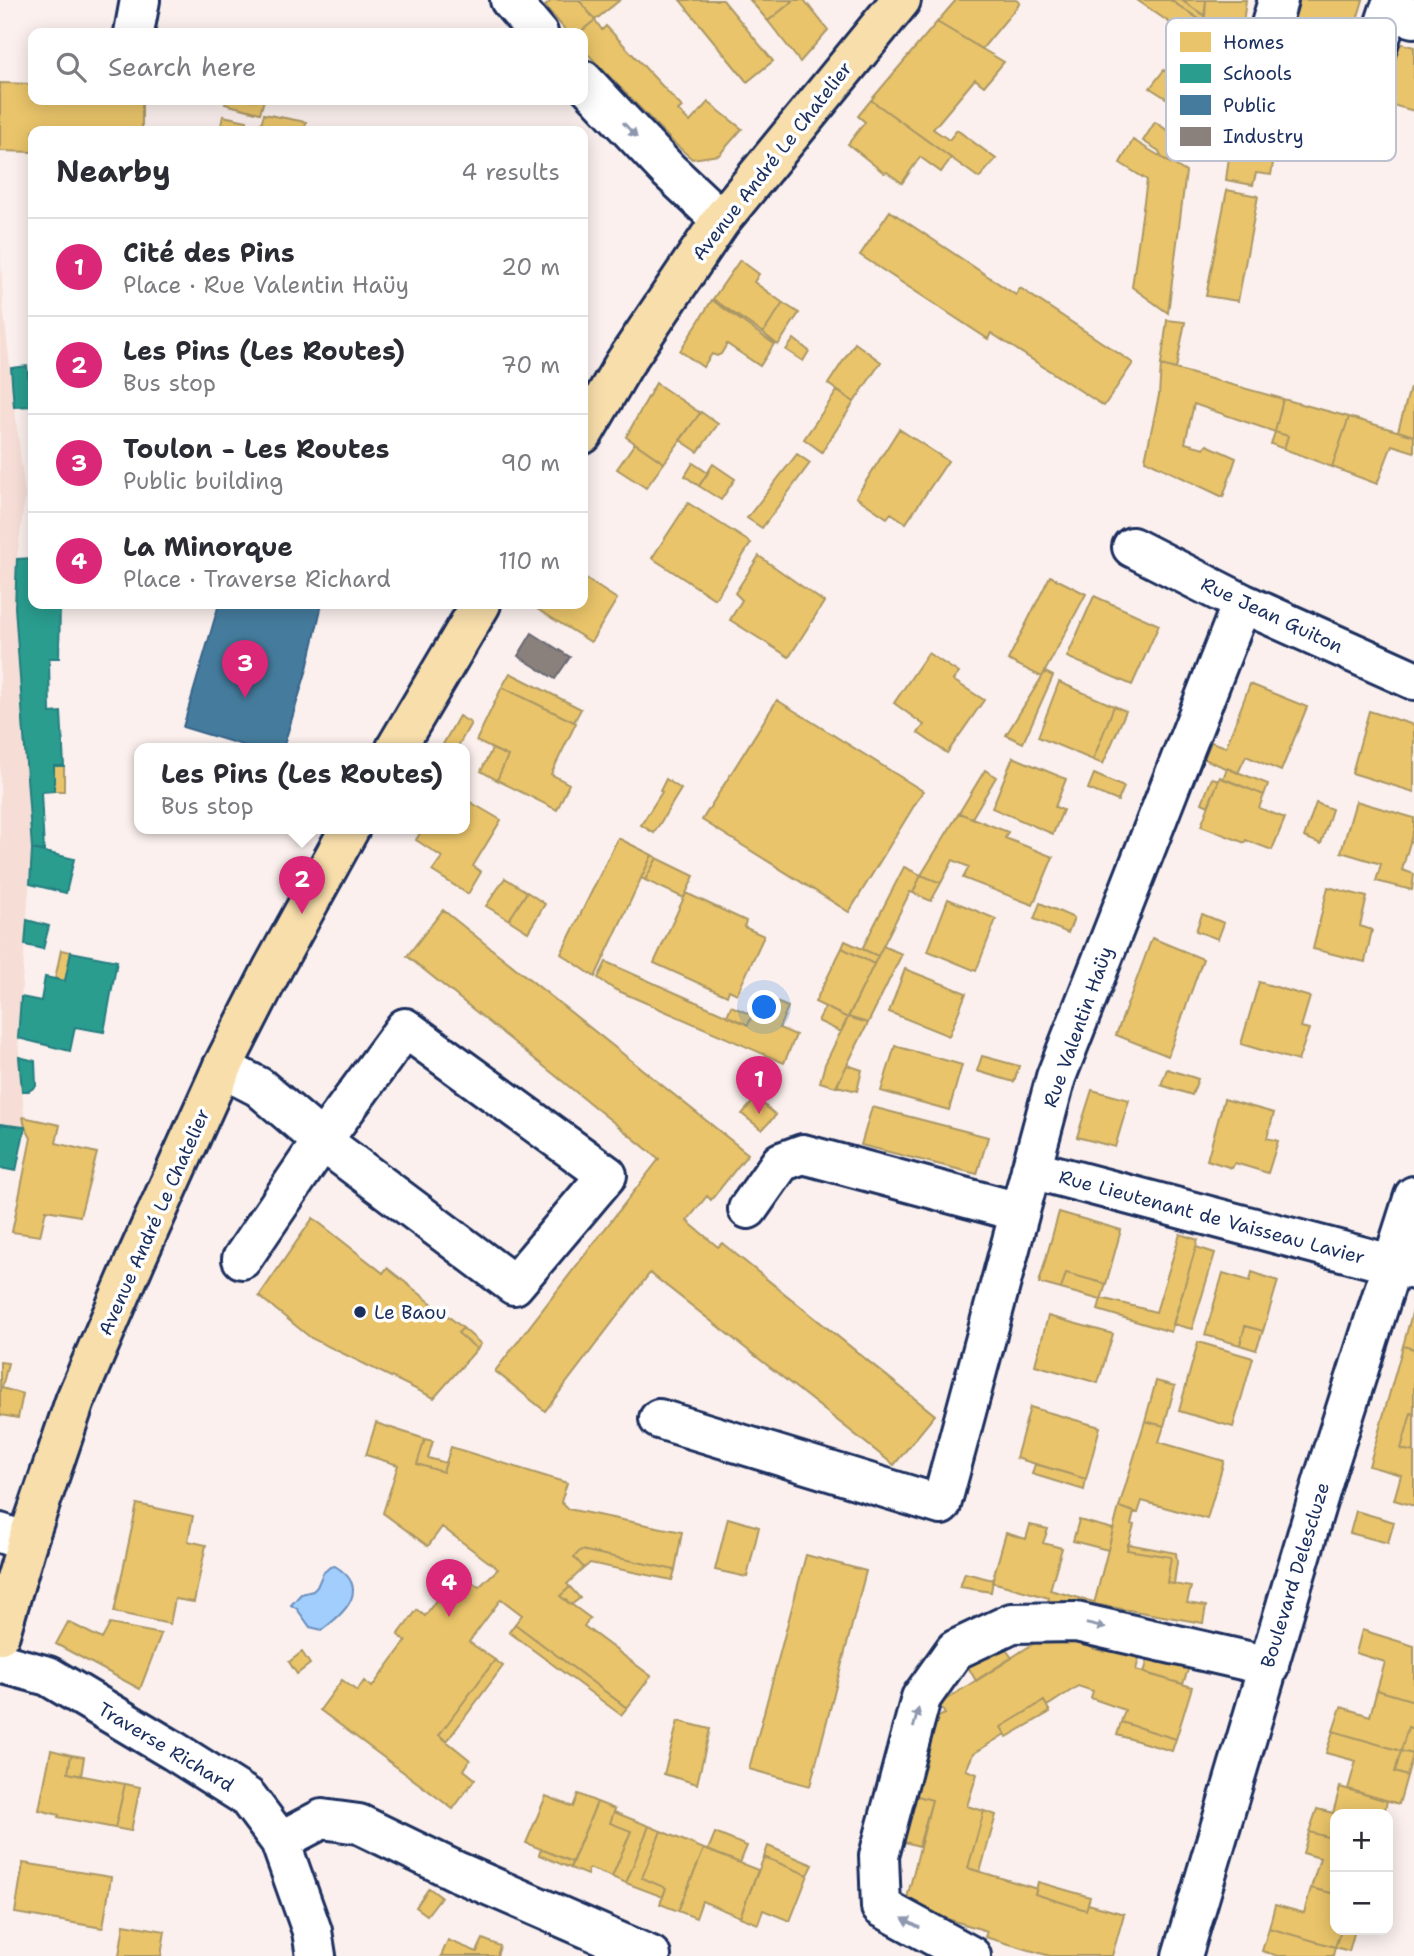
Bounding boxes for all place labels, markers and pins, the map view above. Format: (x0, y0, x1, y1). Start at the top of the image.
pin: 3 (222, 640, 268, 698)
pin: 2 (279, 856, 325, 914)
pin: 1 (736, 1056, 782, 1114)
place label: Le Baou (374, 1300, 446, 1325)
marker: Le Baou (352, 1304, 368, 1320)
pin: 4 (426, 1559, 472, 1617)

